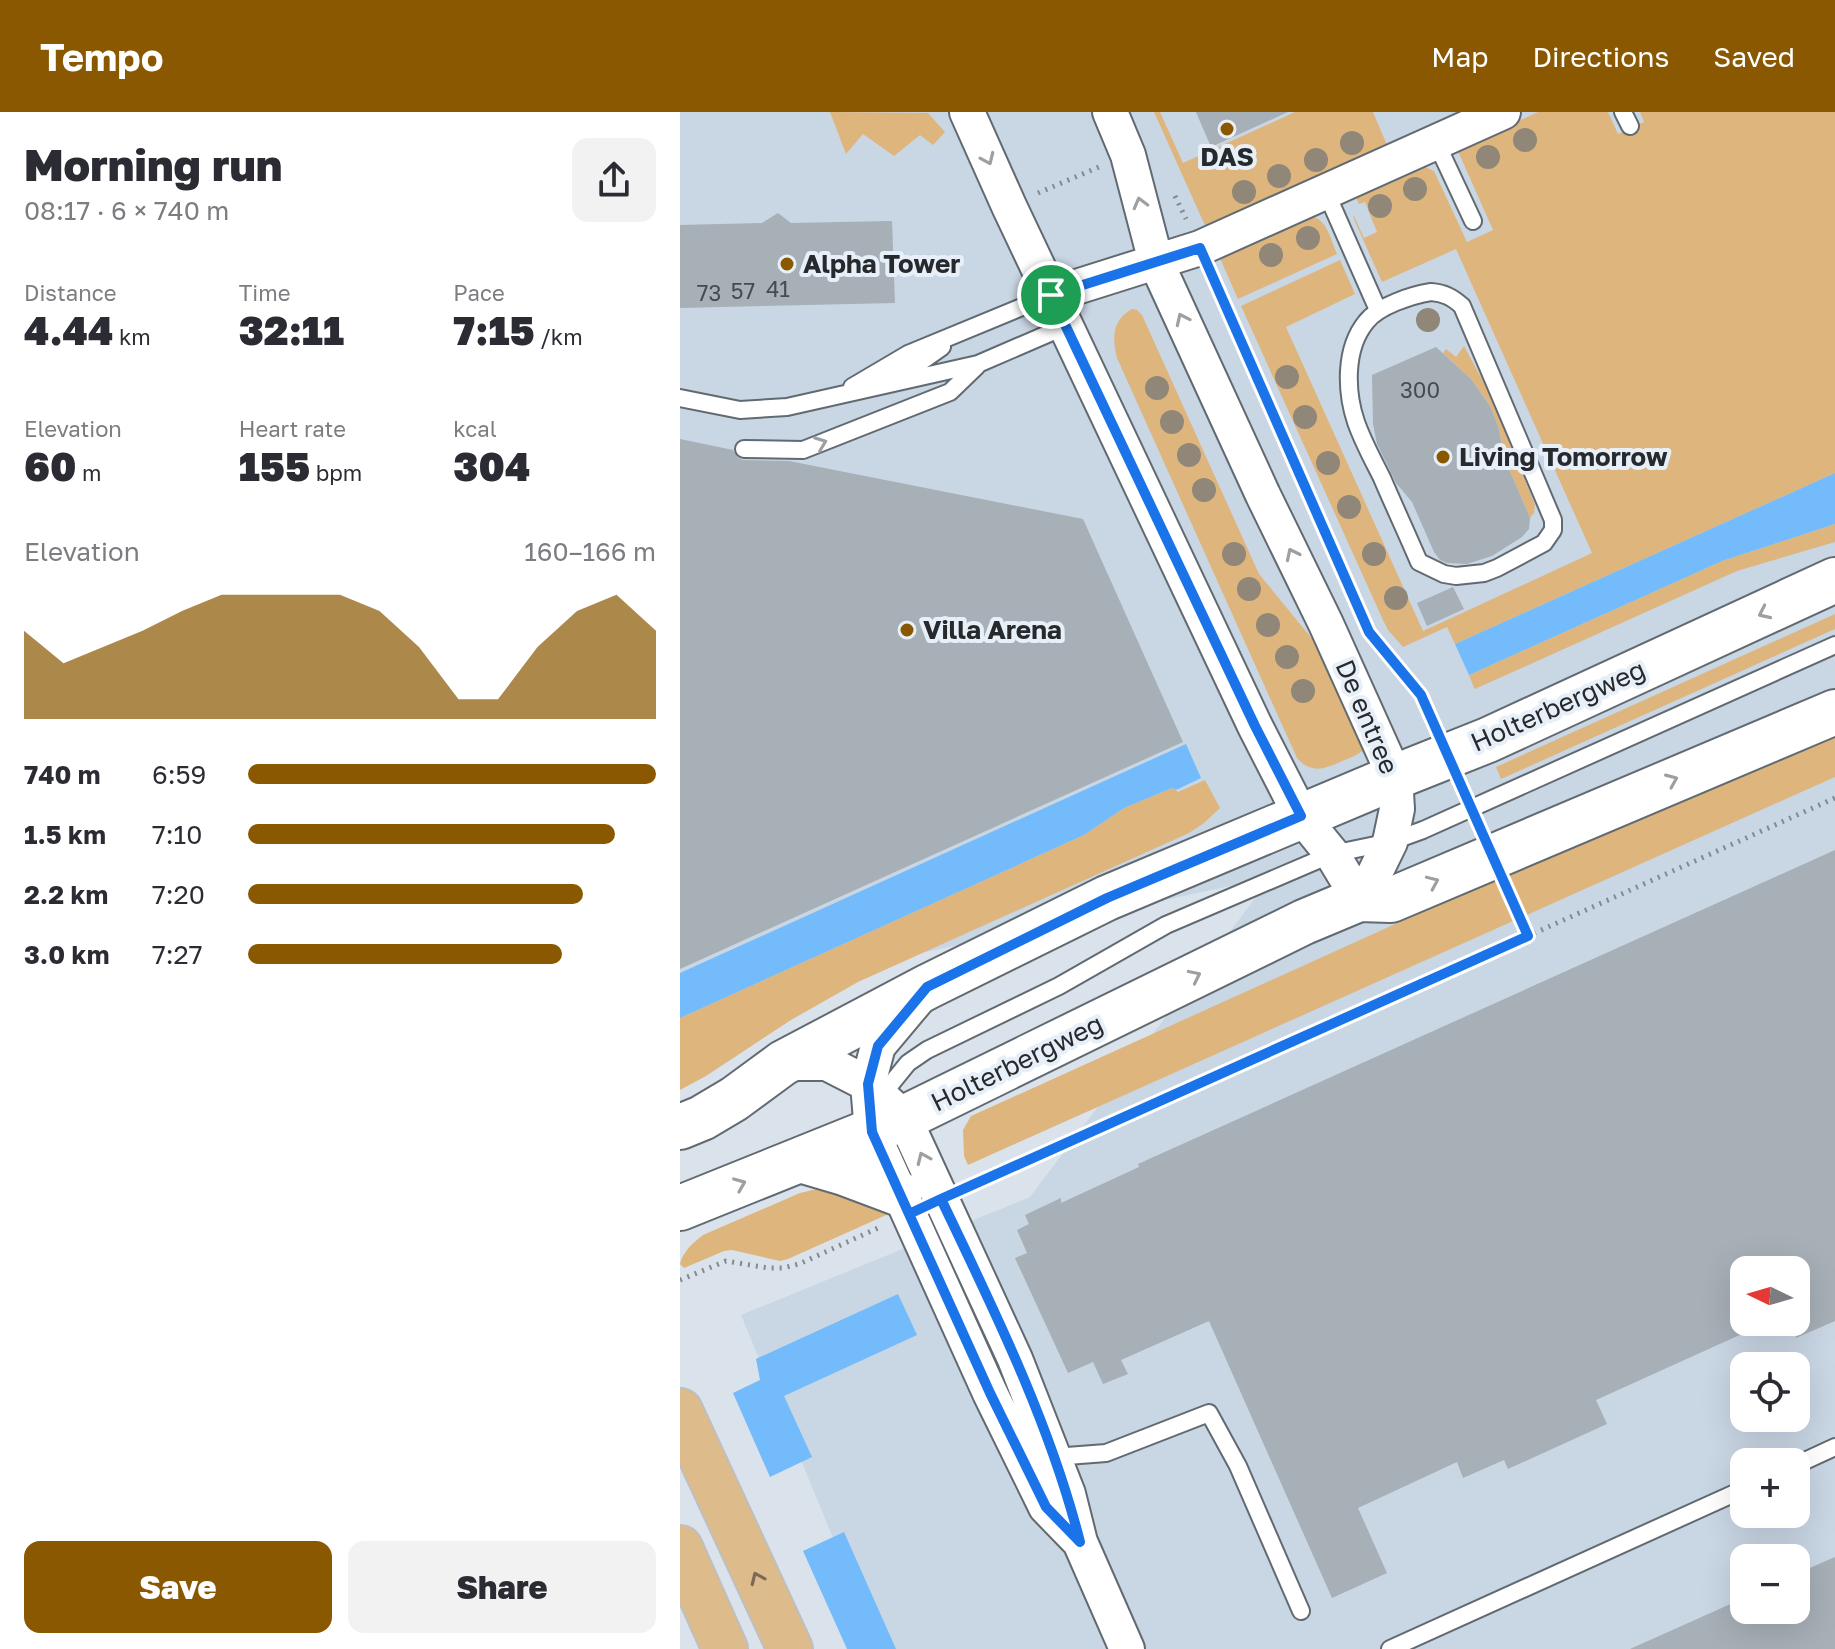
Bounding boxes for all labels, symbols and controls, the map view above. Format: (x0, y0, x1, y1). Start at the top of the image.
text: Tempo (40, 34, 164, 79)
text: Map (1431, 40, 1488, 73)
text: Directions (1532, 40, 1669, 73)
text: Saved (1713, 40, 1795, 73)
marker: DAS (1218, 120, 1236, 138)
text: Morning run (24, 138, 282, 191)
button: share (572, 138, 656, 222)
place label: DAS (1200, 141, 1254, 172)
one-way arrow (978, 151, 994, 165)
text: 08:17 · 6 × 740 m (24, 195, 229, 226)
one-way arrow (1133, 197, 1150, 211)
place label: Alpha Tower (803, 248, 960, 279)
marker: Alpha Tower (778, 255, 796, 273)
pin (1017, 261, 1085, 329)
icon: arrive (1029, 273, 1073, 317)
house number: 41 (766, 275, 790, 302)
house number: 57 (731, 277, 755, 304)
text: Distance (24, 279, 116, 306)
text: Time (239, 279, 290, 306)
text: Pace (453, 279, 505, 306)
house number: 73 (697, 279, 721, 306)
text: 4.44 (24, 306, 113, 354)
text: 32:11 (239, 306, 344, 354)
text: 7:15 (453, 306, 535, 354)
one-way arrow (1176, 313, 1192, 327)
text: km (113, 323, 151, 350)
text: /km (535, 323, 583, 350)
house number: 300 (1400, 376, 1440, 403)
text: Elevation (24, 415, 122, 442)
text: Heart rate (239, 415, 346, 442)
text: kcal (453, 415, 497, 442)
one-way arrow (813, 436, 827, 453)
place label: Living Tomorrow (1459, 441, 1668, 472)
text: 60 (24, 442, 76, 490)
text: 155 (239, 442, 310, 490)
text: 304 (453, 442, 530, 490)
marker: Living Tomorrow (1434, 448, 1452, 466)
text: m (76, 459, 101, 486)
text: bpm (310, 459, 362, 486)
text: Elevation (24, 536, 140, 567)
text: 160–166 m (524, 536, 656, 567)
one-way arrow (1286, 548, 1302, 563)
one-way arrow (1758, 603, 1772, 619)
place label: Villa Arena (923, 614, 1062, 645)
marker: Villa Arena (898, 621, 916, 639)
street label: Holterbergweg (1466, 653, 1650, 758)
street label: De entree (1330, 655, 1405, 779)
text: 740 m (24, 759, 101, 790)
text: 6:59 (152, 759, 206, 790)
one-way arrow (1664, 774, 1678, 790)
text: 1.5 km (24, 819, 106, 850)
text: 7:10 (152, 819, 202, 850)
one-way arrow (1425, 876, 1439, 892)
text: 2.2 km (24, 879, 108, 910)
text: 7:20 (152, 879, 205, 910)
text: 3.0 km (24, 939, 109, 970)
text: 7:27 (152, 939, 202, 970)
one-way arrow (1187, 970, 1202, 985)
street label: Holterbergweg (926, 1008, 1108, 1118)
one-way arrow (917, 1152, 933, 1167)
one-way arrow (732, 1177, 746, 1194)
north arrow (1730, 1256, 1810, 1336)
map controls (1730, 1256, 1810, 1624)
button: locate (1730, 1352, 1810, 1432)
button: + (1730, 1448, 1810, 1528)
button: Save (24, 1541, 332, 1633)
button: Share (348, 1541, 656, 1633)
button: − (1730, 1544, 1810, 1624)
one-way arrow (751, 1572, 767, 1586)

